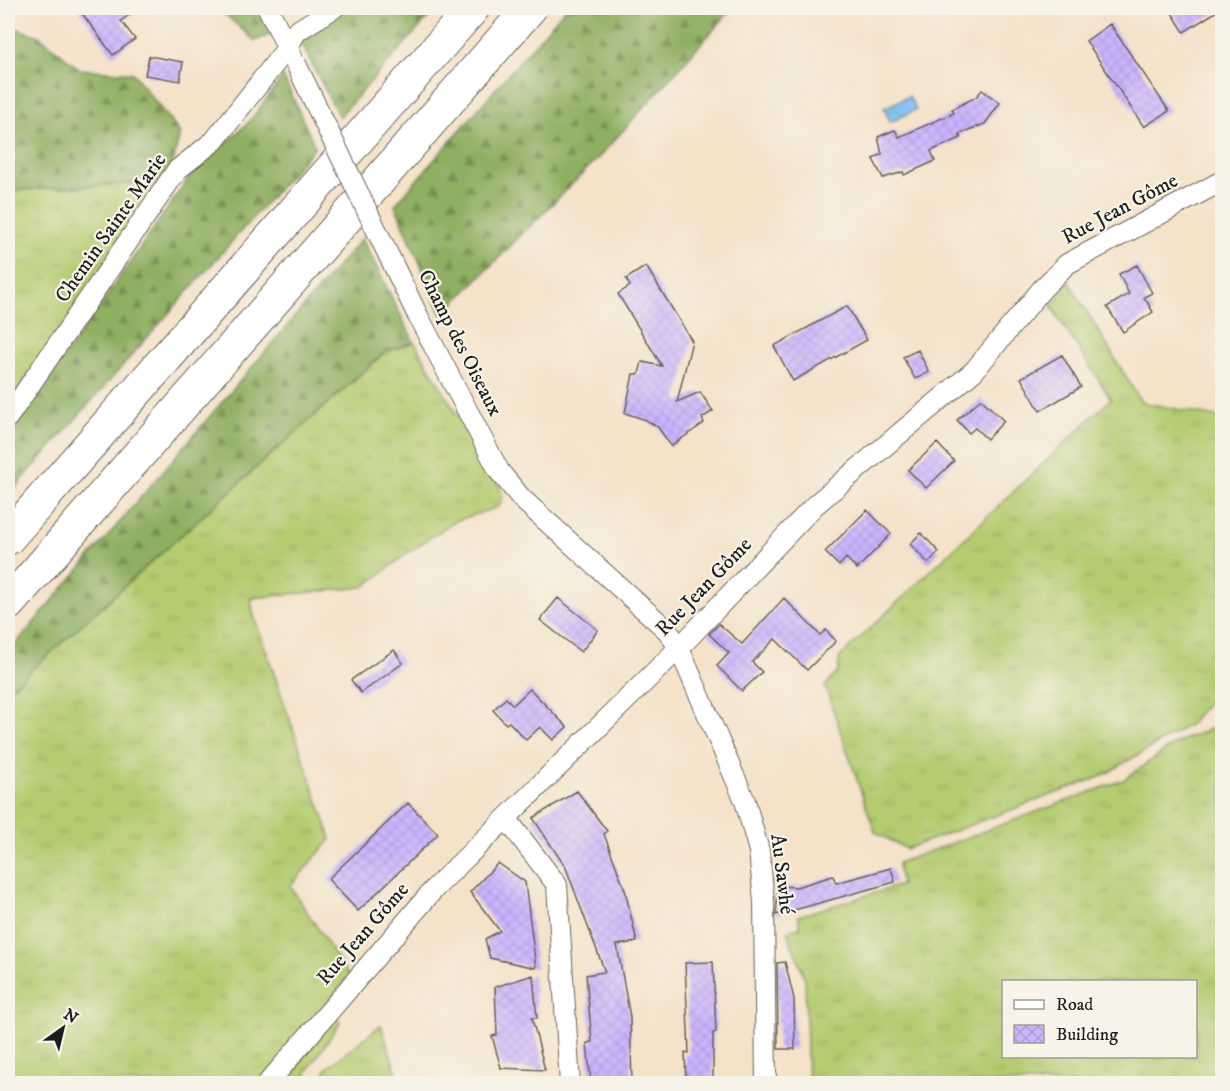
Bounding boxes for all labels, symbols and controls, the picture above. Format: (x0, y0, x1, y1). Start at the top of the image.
street label: Chemin Sainte Marie (50, 148, 172, 308)
street label: Rue Jean Gôme (1058, 167, 1183, 250)
street label: Champ des Oiseaux (412, 265, 508, 421)
street label: Rue Jean Gôme (650, 532, 758, 642)
street label: Au Sawhé (764, 832, 800, 916)
street label: Rue Jean Gôme (311, 877, 415, 991)
legend (1002, 980, 1197, 1058)
text: Road (1056, 994, 1093, 1016)
north arrow (33, 998, 93, 1058)
text: N (60, 1004, 82, 1028)
text: Building (1056, 1024, 1118, 1046)

